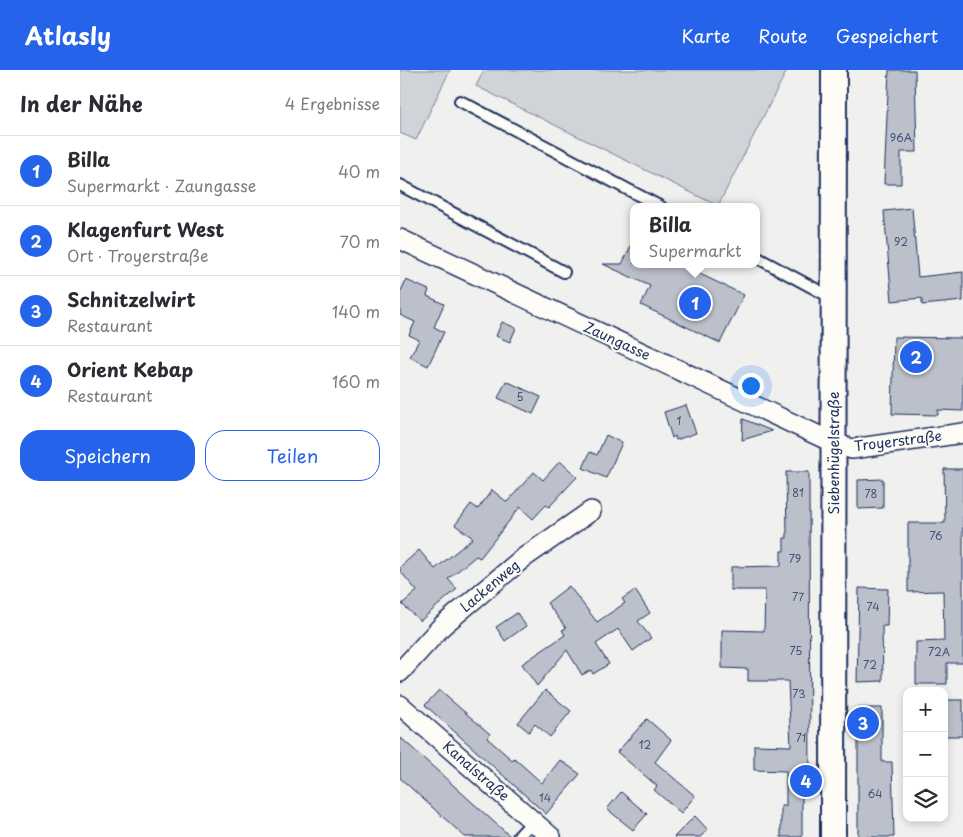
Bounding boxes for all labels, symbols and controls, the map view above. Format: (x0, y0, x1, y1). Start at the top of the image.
text: Atlasly (25, 17, 111, 53)
text: Karte (682, 22, 730, 49)
text: Route (758, 22, 808, 49)
text: Gespeichert (836, 22, 938, 49)
text: In der Nähe (20, 87, 142, 119)
text: 4 Ergebnisse (285, 91, 380, 115)
house number: 96A (890, 129, 913, 146)
text: Billa (67, 145, 110, 173)
text: 1 (32, 159, 40, 183)
text: 40 m (338, 159, 380, 183)
text: Supermarkt · Zaungasse (67, 173, 256, 197)
popup (630, 203, 760, 268)
text: Billa (649, 210, 692, 238)
text: Klagenfurt West (67, 215, 224, 243)
text: 2 (30, 229, 42, 253)
text: 70 m (340, 229, 380, 253)
house number: 92 (894, 233, 908, 250)
text: Supermarkt (649, 238, 741, 262)
text: Ort · Troyerstraße (67, 243, 208, 267)
pin: 1 (679, 284, 711, 322)
text: Schnitzelwirt (67, 285, 196, 313)
text: 3 (31, 299, 41, 323)
text: 140 m (332, 299, 380, 323)
text: Restaurant (67, 313, 153, 337)
street label: Zaungasse (580, 316, 654, 365)
pin: 2 (900, 338, 932, 376)
text: Orient Kebap (67, 355, 193, 383)
text: 4 (31, 369, 41, 393)
text: 160 m (332, 369, 380, 393)
your location (738, 373, 764, 399)
text: Restaurant (67, 383, 153, 407)
house number: 5 (516, 388, 524, 405)
street label: Siebenhügelstraße (823, 392, 844, 514)
house number: 1 (677, 412, 682, 429)
street label: Troyerstraße (853, 425, 943, 456)
button: Speichern (20, 430, 195, 481)
button: Teilen (205, 430, 380, 481)
house number: 81 (792, 484, 804, 501)
house number: 78 (865, 485, 878, 502)
house number: 76 (929, 527, 943, 544)
house number: 79 (789, 550, 801, 567)
street label: Lackenweg (455, 554, 524, 617)
house number: 77 (792, 588, 804, 605)
house number: 74 (866, 598, 880, 615)
house number: 75 (790, 642, 802, 659)
house number: 72A (928, 643, 950, 660)
house number: 72 (863, 656, 877, 673)
house number: 73 (792, 685, 806, 702)
map controls (903, 687, 948, 822)
button: + (903, 687, 948, 732)
pin: 3 (847, 704, 879, 742)
house number: 71 (796, 729, 806, 746)
button: − (903, 732, 948, 777)
street label: Kanalstraße (438, 736, 514, 806)
house number: 12 (639, 736, 652, 753)
pin: 4 (790, 762, 822, 800)
button: layers (903, 777, 948, 822)
house number: 64 (868, 785, 882, 802)
house number: 14 (539, 789, 551, 806)

